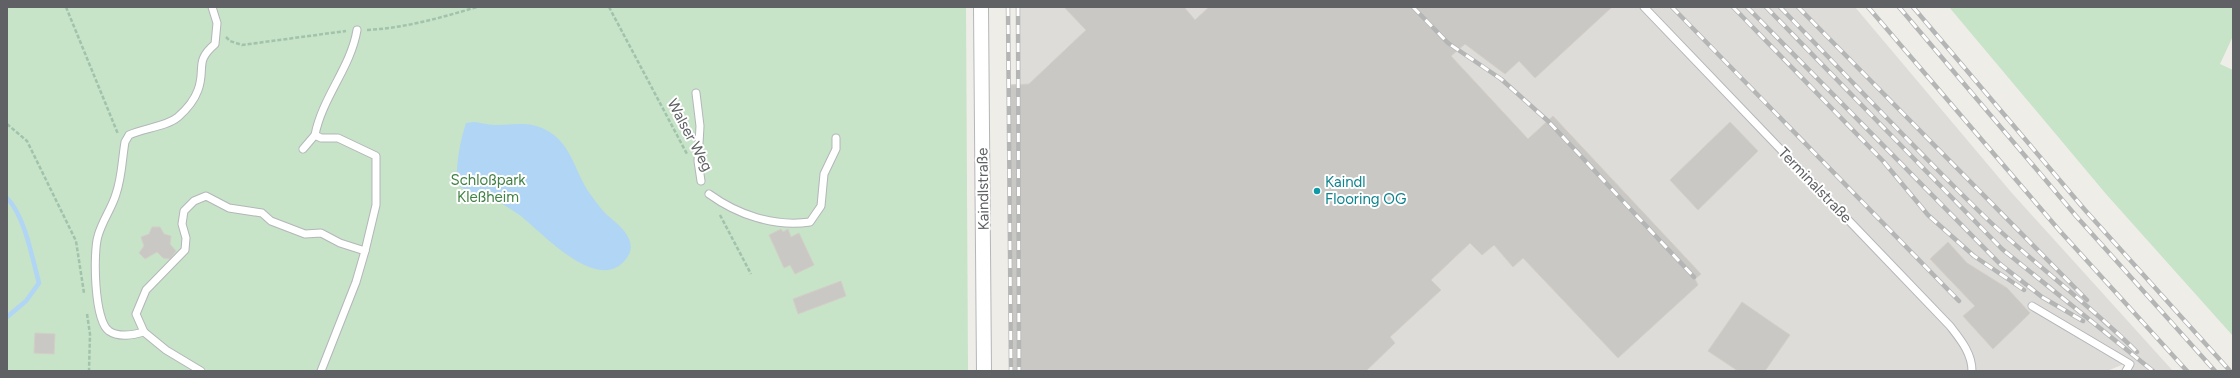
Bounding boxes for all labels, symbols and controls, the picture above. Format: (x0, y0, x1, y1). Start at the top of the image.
street label: Walser Weg (663, 96, 717, 174)
street label: Terminalstraße (1774, 143, 1856, 227)
street label: Kaindlstraße (973, 148, 993, 230)
park label: Schloßpark Kleßheim (450, 171, 526, 206)
place label: Kaindl Flooring OG (1325, 173, 1406, 208)
marker: Kaindl Flooring OG (1312, 186, 1322, 196)

